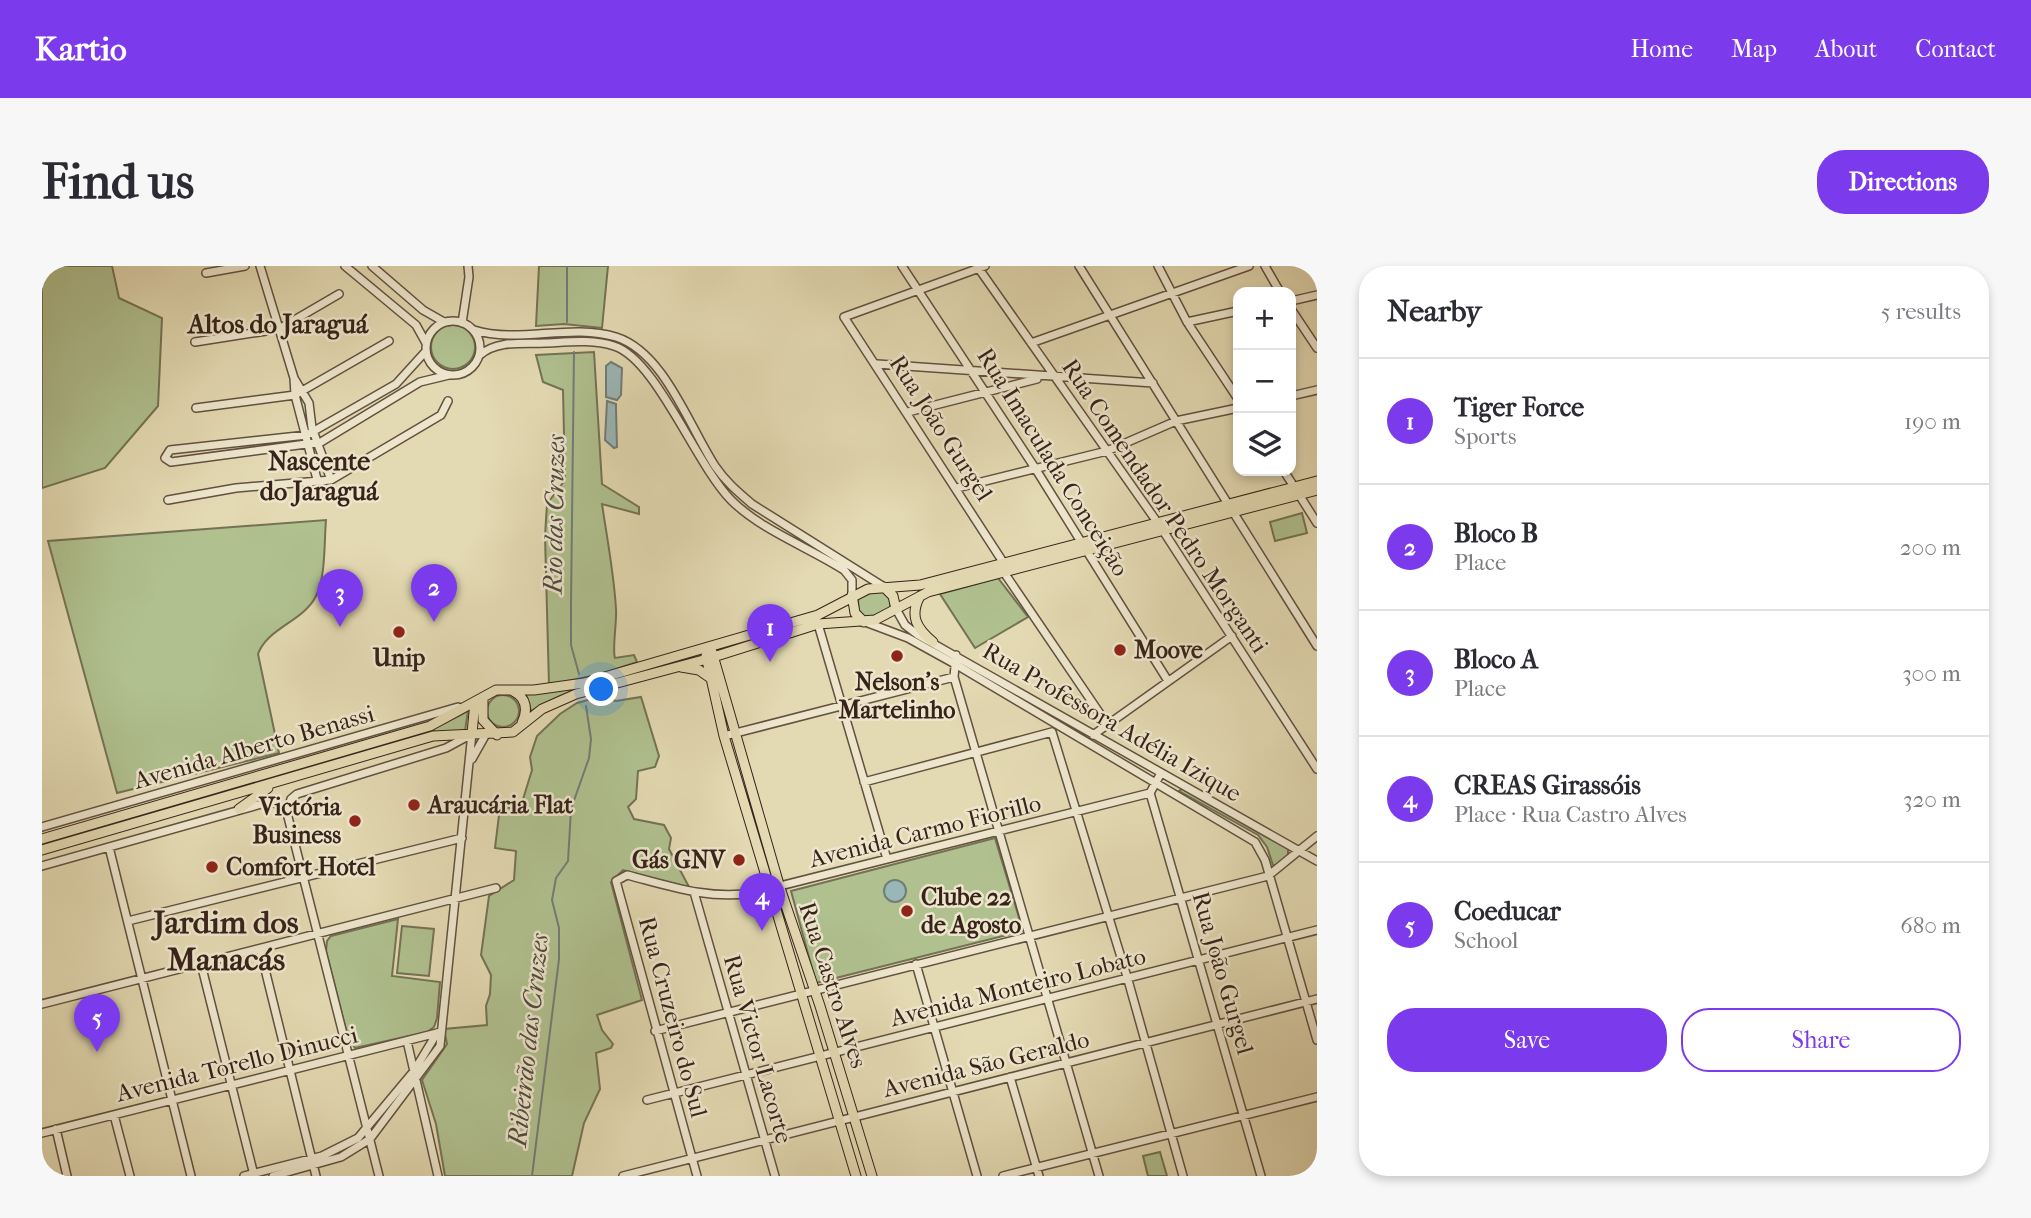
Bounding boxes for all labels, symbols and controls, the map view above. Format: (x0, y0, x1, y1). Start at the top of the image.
text: Kartio (35, 30, 127, 69)
text: Home (1631, 35, 1693, 63)
text: Map (1731, 35, 1777, 63)
text: About (1815, 35, 1877, 63)
text: Contact (1915, 35, 1996, 63)
button: Directions (1817, 150, 1989, 214)
text: Find us (42, 153, 194, 211)
map controls (1233, 287, 1296, 476)
button: + (1233, 287, 1296, 350)
text: Nearby (1387, 294, 1482, 329)
text: 5 results (1881, 298, 1961, 325)
district label: Altos do Jaraguá (186, 309, 369, 340)
street label: Rua Imaculada Conceição (970, 343, 1135, 582)
street label: Rua João Gurgel (884, 350, 999, 506)
button: − (1233, 350, 1296, 413)
street label: Rua Comendador Pedro Morganti (1056, 354, 1274, 658)
text: Tiger Force (1454, 392, 1584, 423)
text: 1 (1406, 408, 1414, 435)
text: 190 m (1904, 408, 1961, 435)
button: layers (1233, 413, 1296, 476)
text: Sports (1454, 423, 1516, 450)
water label: Rio das Cruzes (538, 433, 571, 596)
district label: Nascente do Jaraguá (260, 446, 379, 507)
text: Bloco B (1454, 518, 1538, 549)
text: 2 (1404, 534, 1416, 561)
text: 200 m (1900, 534, 1961, 561)
text: Place (1454, 549, 1506, 576)
pin: 2 (411, 564, 457, 622)
pin: 3 (317, 569, 363, 627)
pin: 1 (747, 604, 793, 662)
marker: Unip (391, 624, 407, 640)
street label: Rua Professora Adélia Izique (978, 636, 1246, 808)
place label: Moove (1134, 636, 1203, 664)
marker: Moove (1112, 642, 1128, 658)
place label: Unip (372, 644, 425, 672)
text: Bloco A (1454, 644, 1538, 675)
marker: Nelson's Martelinho (889, 648, 905, 664)
text: 3 (1405, 660, 1415, 687)
text: 300 m (1902, 660, 1961, 687)
place label: Nelson's Martelinho (839, 668, 955, 724)
your location (584, 672, 618, 706)
text: Place (1454, 675, 1506, 702)
street label: Avenida Alberto Benassi (130, 699, 377, 795)
text: CREAS Girassóis (1454, 770, 1641, 801)
text: 4 (1403, 786, 1417, 813)
text: 320 m (1903, 786, 1961, 813)
street label: Avenida Carmo Fiorillo (805, 789, 1044, 874)
place label: Araucária Flat (426, 791, 573, 819)
place label: Victória Business (252, 793, 342, 849)
marker: Araucária Flat (406, 797, 422, 813)
text: Place · Rua Castro Alves (1454, 801, 1687, 828)
marker: Victória Business (347, 813, 363, 829)
place label: Gás GNV (632, 846, 726, 874)
marker: Gás GNV (731, 852, 747, 868)
place label: Comfort Hotel (226, 853, 376, 881)
marker: Comfort Hotel (204, 859, 220, 875)
pin: 4 (739, 873, 785, 931)
place label: Clube 22 de Agosto (921, 883, 1021, 939)
street label: Rua João Gurgel (1186, 888, 1260, 1058)
text: Coeducar (1454, 896, 1561, 927)
street label: Rua Castro Alves (793, 898, 873, 1072)
marker: Clube 22 de Agosto (899, 903, 915, 919)
district label: Jardim dos Manacás (150, 904, 299, 978)
text: 5 (1405, 912, 1415, 939)
text: 680 m (1900, 912, 1961, 939)
street label: Rua Cruzeiro do Sul (633, 914, 713, 1121)
text: School (1454, 927, 1518, 954)
water label: Ribeirão das Cruzes (502, 931, 555, 1150)
street label: Avenida Monteiro Lobato (887, 942, 1149, 1033)
street label: Rua Victor Lacorte (718, 951, 798, 1147)
pin: 5 (74, 994, 120, 1052)
button: Save (1387, 1008, 1667, 1072)
button: Share (1681, 1008, 1961, 1072)
street label: Avenida Torello Dinucci (113, 1020, 361, 1108)
street label: Avenida São Geraldo (879, 1025, 1092, 1103)

